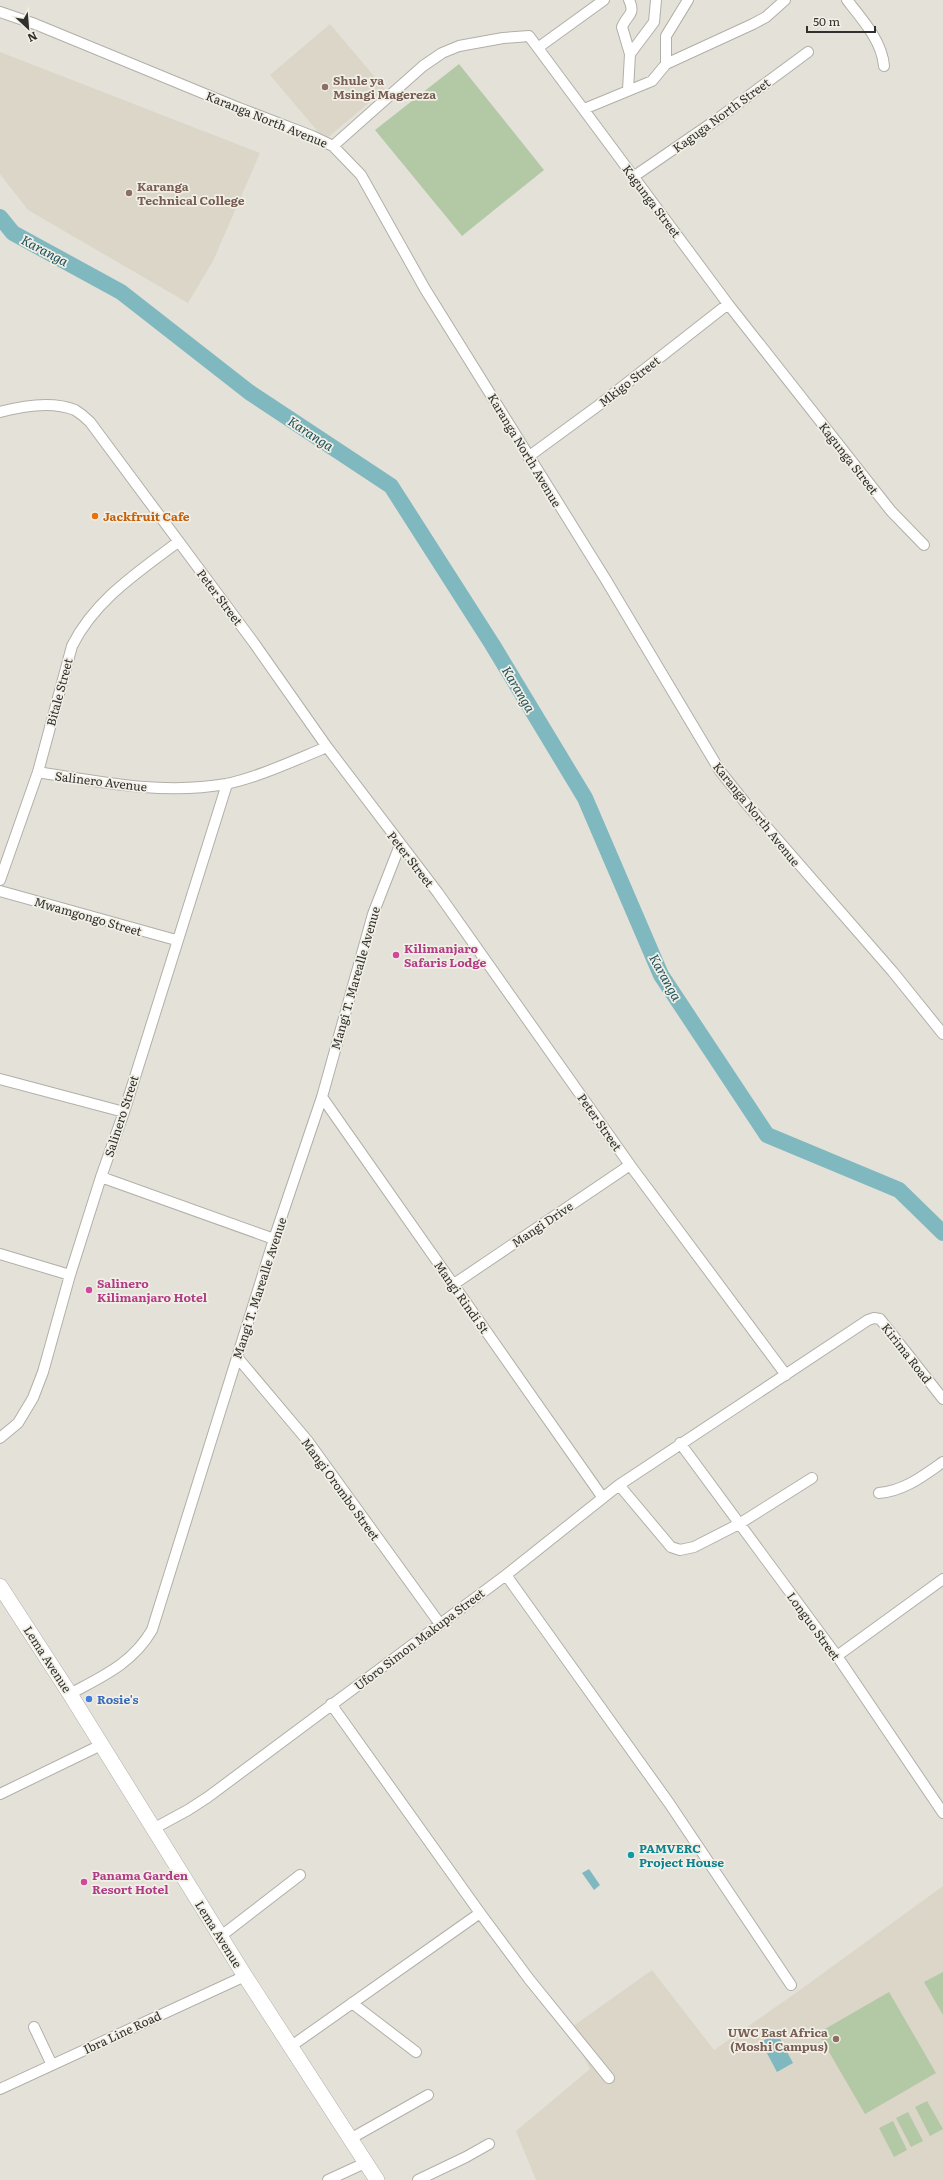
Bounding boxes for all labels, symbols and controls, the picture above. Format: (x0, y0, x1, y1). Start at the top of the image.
north arrow (8, 8, 48, 48)
scale bar (807, 8, 875, 34)
text: 50 m (813, 12, 840, 30)
text: N (25, 29, 40, 47)
place label: Shule ya Msingi Magereza (333, 71, 436, 103)
street label: Kaguga North Street (669, 73, 774, 157)
marker: Shule ya Msingi Magereza (320, 82, 330, 92)
street label: Karanga North Avenue (203, 86, 331, 152)
street label: Kagunga Street (619, 161, 686, 241)
place label: Karanga Technical College (137, 177, 245, 209)
marker: Karanga Technical College (124, 188, 134, 198)
water label: Karanga (18, 230, 72, 271)
street label: Mkigo Street (595, 351, 664, 411)
street label: Karanga North Avenue (484, 390, 566, 510)
water label: Karanga (284, 411, 338, 455)
street label: Kagunga Street (815, 418, 883, 498)
place label: Jackfruit Cafe (103, 507, 190, 525)
marker: Jackfruit Cafe (90, 511, 100, 521)
street label: Peter Street (193, 565, 247, 629)
street label: Bitale Street (41, 656, 77, 728)
water label: Karanga (498, 662, 541, 716)
street label: Karanga North Avenue (709, 758, 805, 870)
street label: Salinero Avenue (54, 766, 148, 796)
street label: Peter Street (383, 827, 439, 891)
street label: Mwamgongo Street (32, 892, 144, 940)
street label: Mangi T. Marealle Avenue (326, 904, 384, 1052)
place label: Kilimanjaro Safaris Lodge (404, 939, 486, 971)
marker: Kilimanjaro Safaris Lodge (391, 950, 401, 960)
water label: Karanga (645, 950, 687, 1004)
street label: Salinero Street (99, 1073, 143, 1159)
street label: Peter Street (574, 1090, 627, 1155)
street label: Mangi Drive (508, 1197, 576, 1251)
street label: Mangi T. Marealle Avenue (228, 1215, 290, 1361)
street label: Mangi Rindi St (430, 1257, 494, 1337)
place label: Salinero Kilimanjaro Hotel (97, 1274, 208, 1306)
marker: Salinero Kilimanjaro Hotel (84, 1285, 94, 1295)
street label: Kirima Road (878, 1319, 937, 1388)
street label: Mangi Orombo Street (298, 1434, 385, 1544)
street label: Uforo Simon Makupa Street (350, 1584, 488, 1694)
street label: Longuo Street (783, 1588, 845, 1664)
street label: Lema Avenue (20, 1622, 76, 1696)
place label: Rosie's (97, 1690, 138, 1708)
marker: Rosie's (84, 1694, 94, 1704)
place label: PAMVERC Project House (639, 1839, 724, 1871)
marker: PAMVERC Project House (626, 1850, 636, 1860)
place label: Panama Garden Resort Hotel (92, 1866, 189, 1898)
marker: Panama Garden Resort Hotel (79, 1877, 89, 1887)
street label: Lema Avenue (191, 1897, 247, 1971)
street label: Ibra Line Road (80, 2006, 164, 2058)
place label: UWC East Africa (Moshi Campus) (728, 2023, 828, 2055)
marker: UWC East Africa (Moshi Campus) (831, 2034, 841, 2044)

